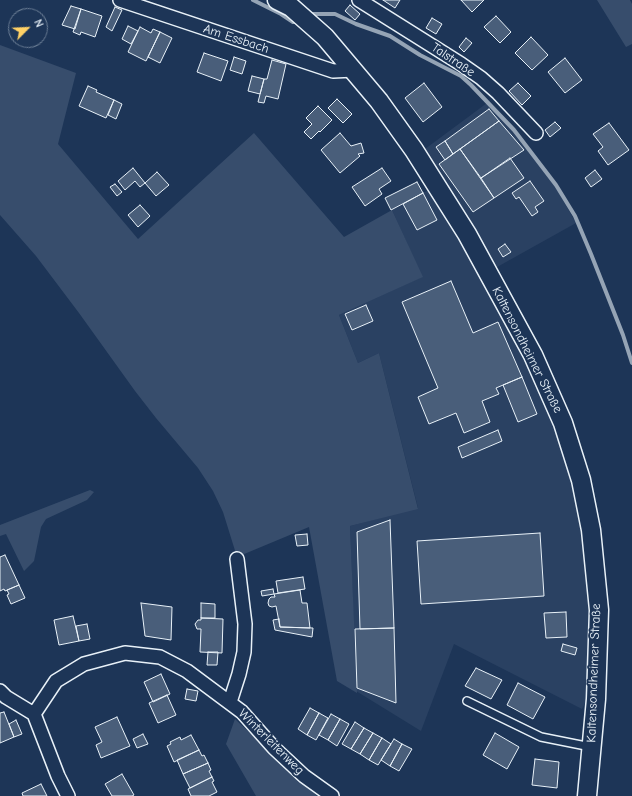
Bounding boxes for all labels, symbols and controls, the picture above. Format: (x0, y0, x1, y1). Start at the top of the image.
north arrow (8, 8, 48, 48)
text: N (31, 17, 46, 29)
street label: Am Essbach (201, 21, 271, 57)
street label: Talstraße (428, 40, 478, 80)
street label: Kaltensondheimer Straße (488, 284, 566, 416)
street label: Kaltensondheimer Straße (584, 603, 604, 743)
street label: Winterleitenweg (235, 706, 307, 778)

